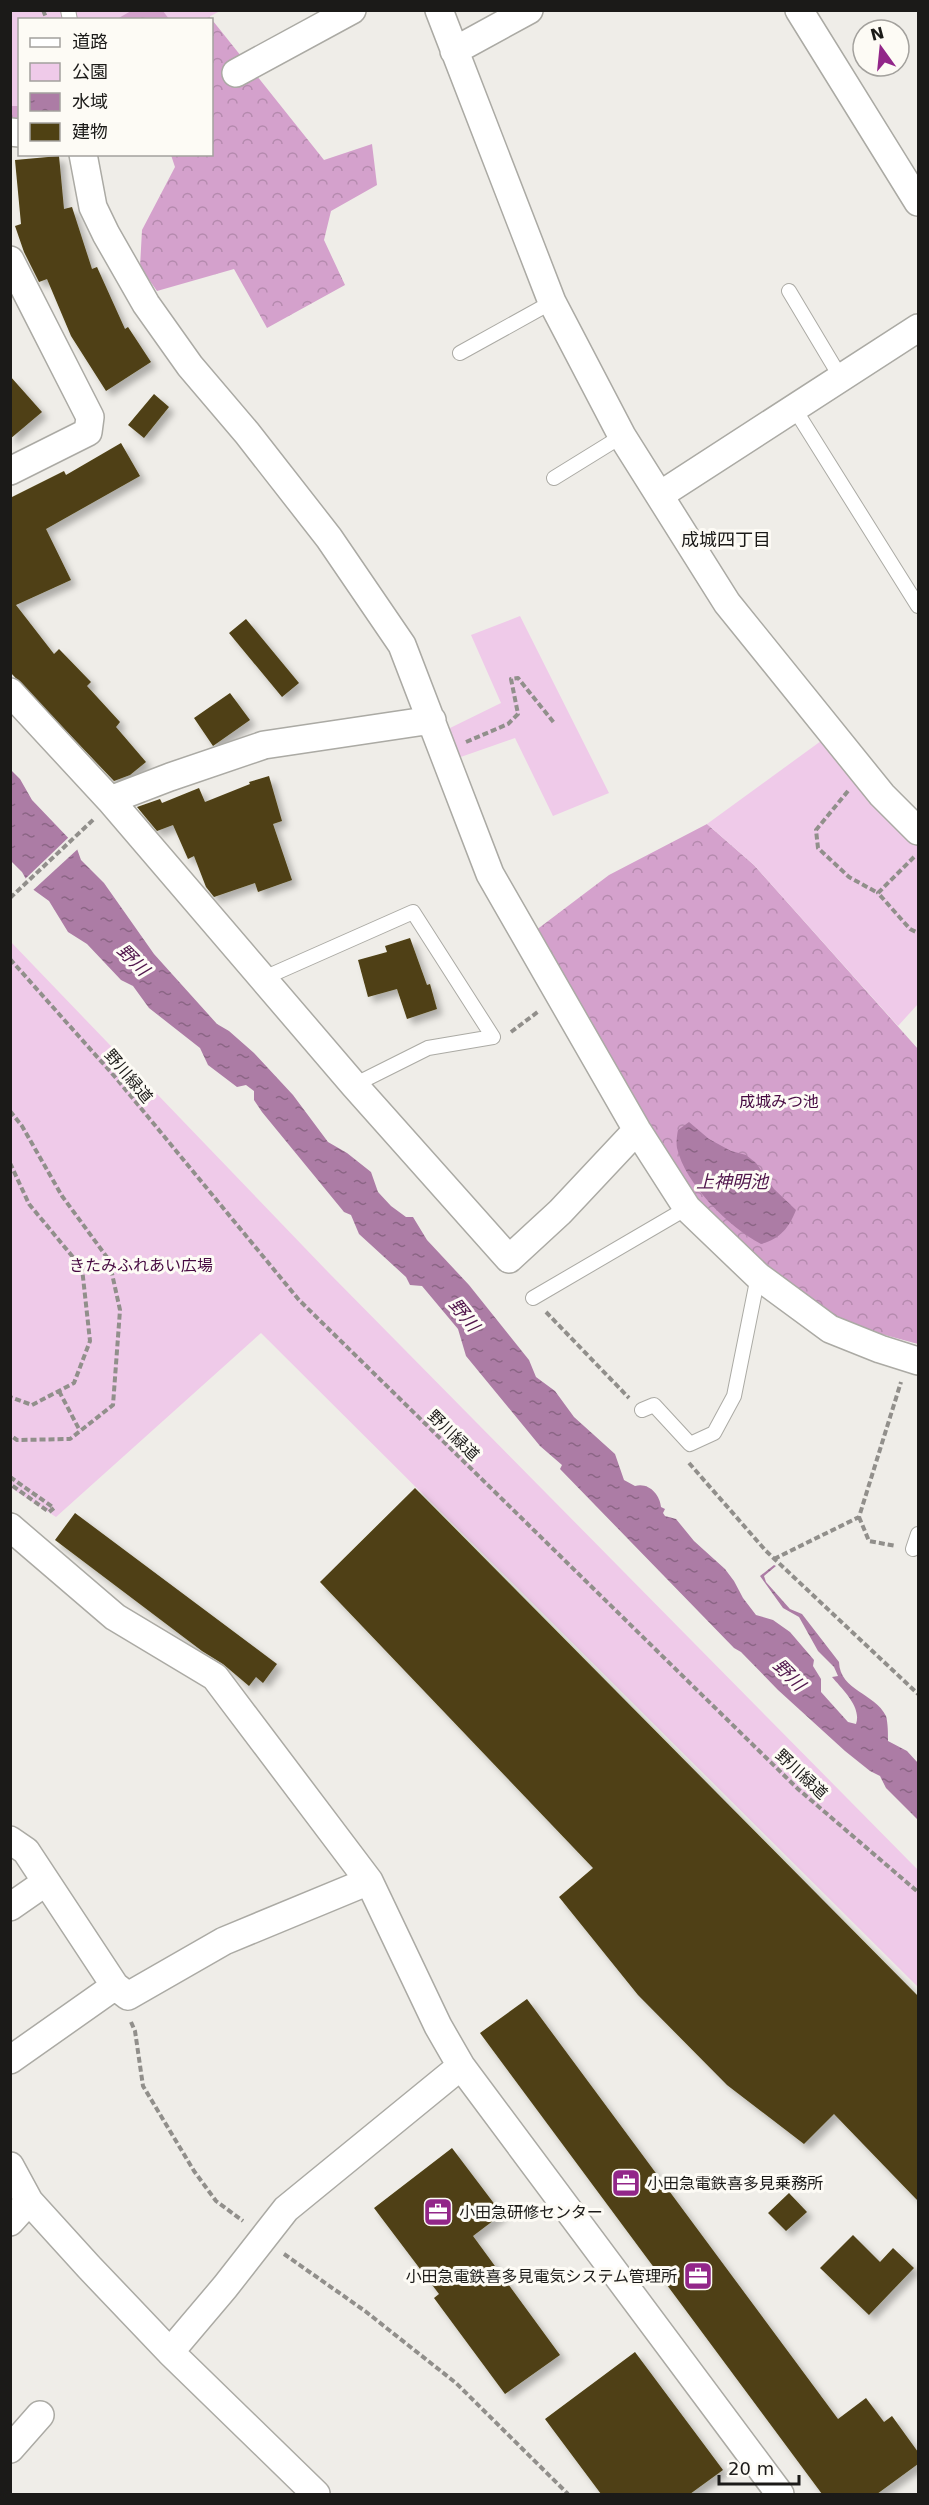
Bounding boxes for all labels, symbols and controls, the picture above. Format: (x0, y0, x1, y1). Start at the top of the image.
legend (18, 18, 213, 156)
north arrow (851, 18, 911, 78)
text: N (868, 23, 886, 45)
text: 道路 (72, 31, 108, 52)
text: 公園 (72, 61, 108, 82)
text: 水域 (72, 91, 108, 112)
text: 建物 (72, 121, 108, 142)
district label: 成城四丁目 (681, 529, 771, 550)
water label: 野川 (113, 939, 155, 981)
street label: 野川緑道 (101, 1046, 156, 1107)
park label: 成城みつ池 (739, 1092, 819, 1111)
water label: 上神明池 (696, 1171, 770, 1192)
park label: きたみふれあい広場 (69, 1256, 213, 1275)
water label: 野川 (445, 1294, 485, 1337)
street label: 野川緑道 (424, 1406, 483, 1464)
water label: 野川 (769, 1654, 811, 1696)
street label: 野川緑道 (772, 1746, 832, 1803)
office icon: 小田急電鉄喜多見乗務所 (610, 2167, 642, 2199)
place label: 小田急電鉄喜多見乗務所 (647, 2174, 823, 2193)
office icon: 小田急研修センター (422, 2196, 454, 2228)
place label: 小田急研修センター (459, 2203, 603, 2222)
office icon: 小田急電鉄喜多見電気システム管理所 (682, 2260, 714, 2292)
place label: 小田急電鉄喜多見電気システム管理所 (405, 2267, 677, 2286)
scale bar (719, 2448, 798, 2486)
text: 20 m (728, 2458, 774, 2479)

